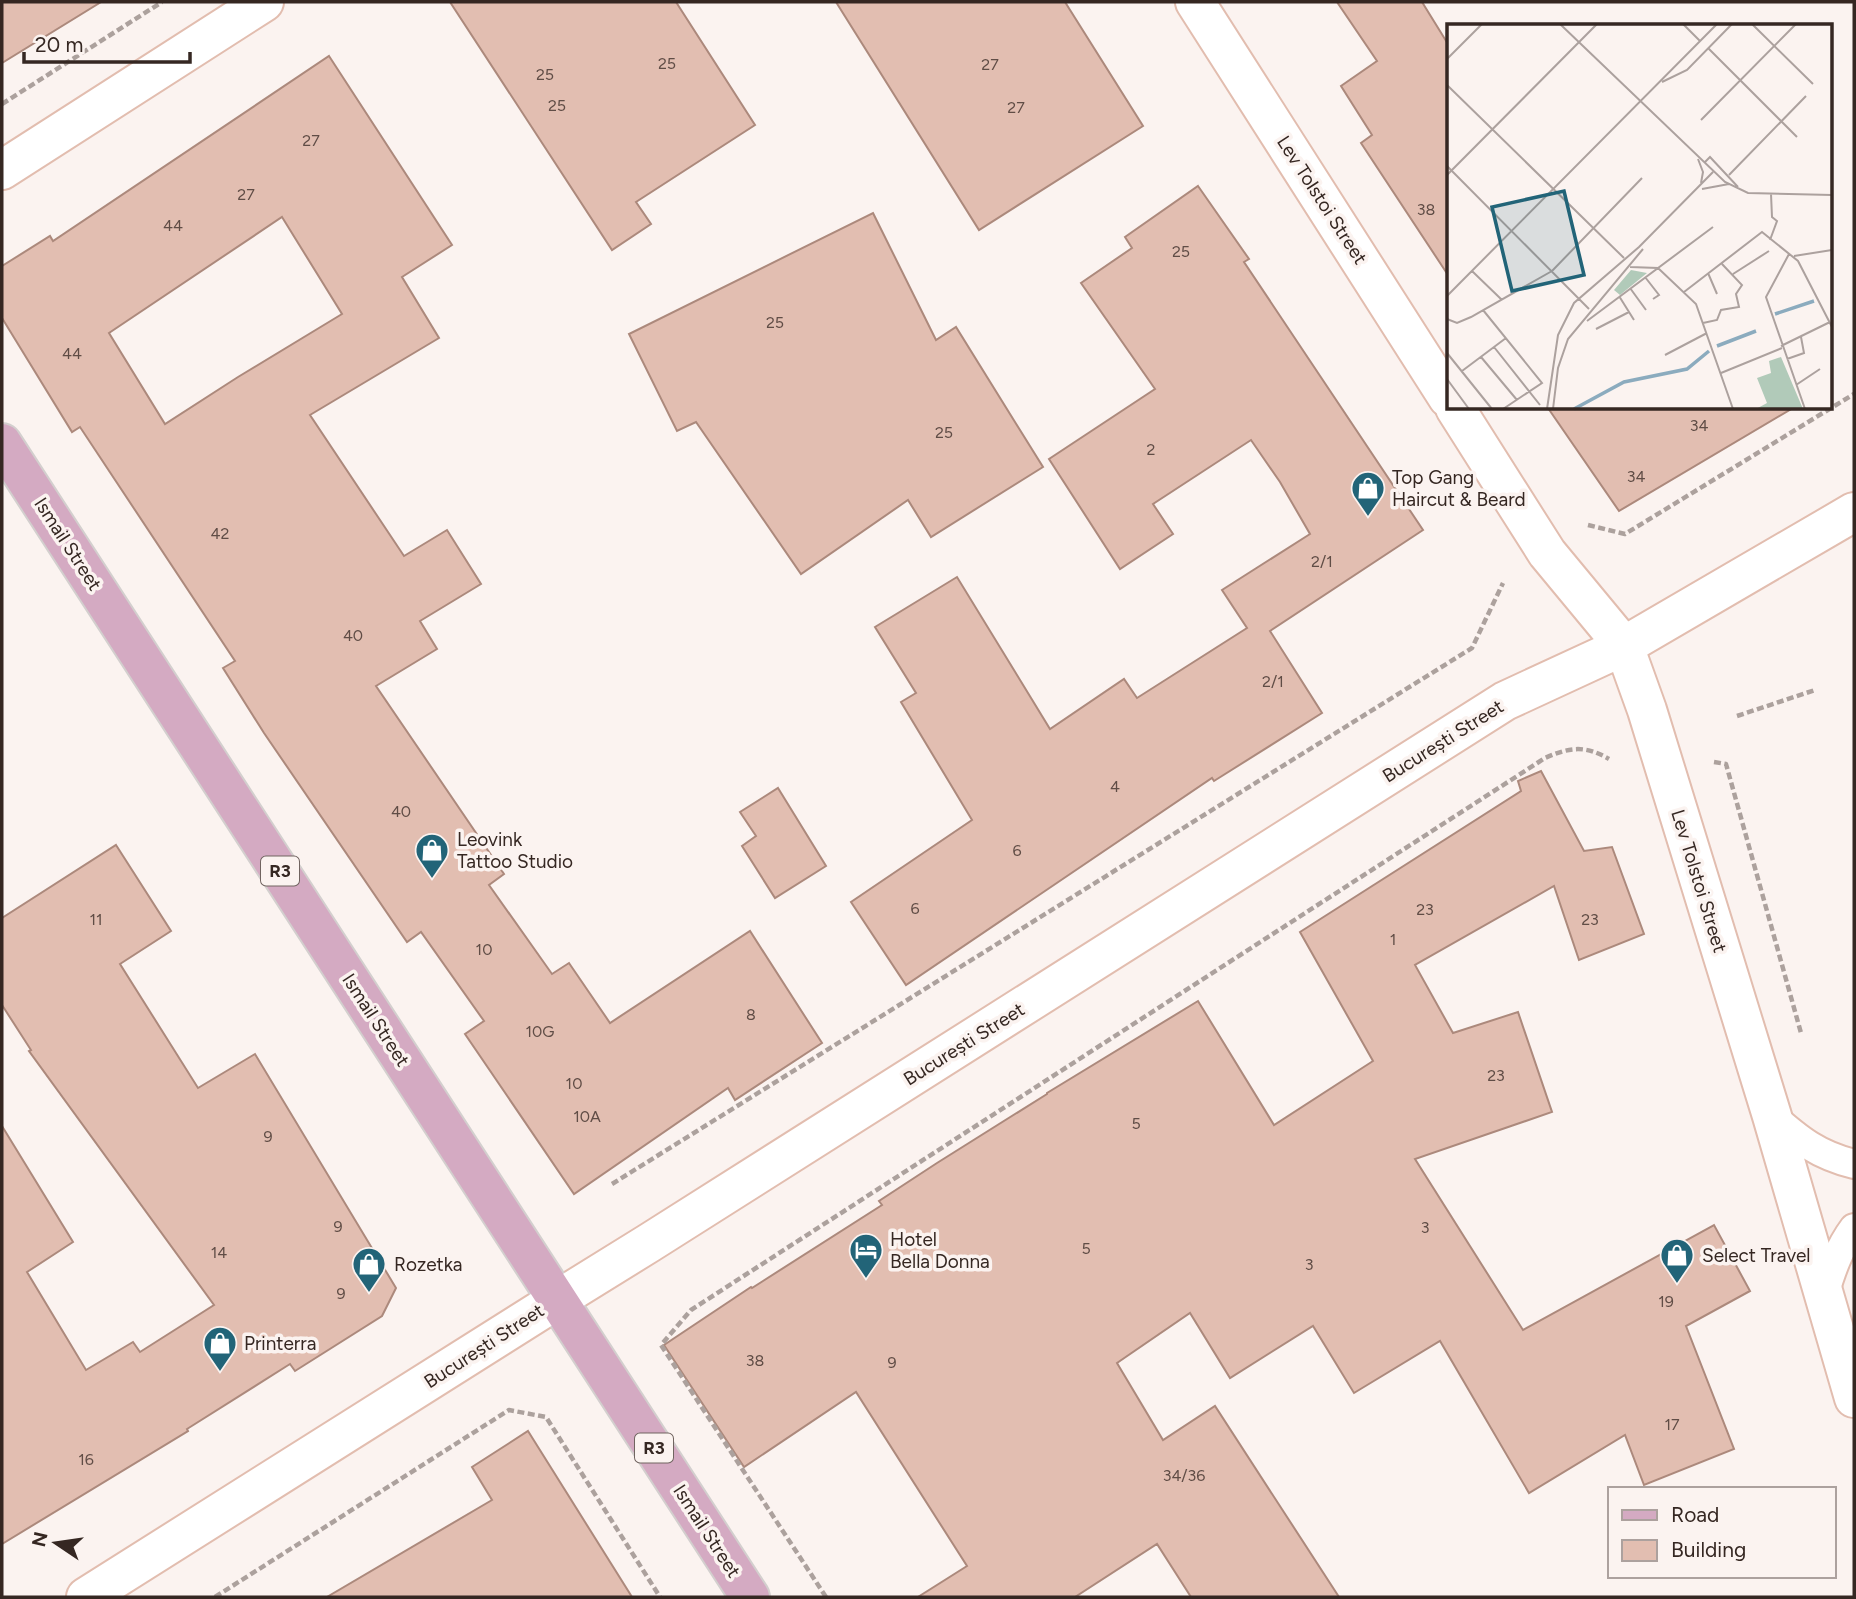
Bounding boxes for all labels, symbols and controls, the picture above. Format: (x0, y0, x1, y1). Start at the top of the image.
scale bar (24, 21, 191, 65)
inset map (1447, 24, 1832, 410)
text: 20 m (35, 32, 83, 57)
house number: 25 (658, 54, 676, 73)
house number: 27 (981, 55, 999, 74)
house number: 25 (536, 65, 554, 84)
house number: 25 (548, 96, 566, 115)
house number: 27 (1007, 98, 1025, 117)
house number: 27 (302, 131, 320, 150)
street label: Lev Tolstoi Street (1272, 132, 1372, 268)
house number: 27 (237, 185, 255, 204)
house number: 38 (1417, 200, 1435, 219)
house number: 44 (163, 216, 183, 235)
house number: 25 (1172, 242, 1190, 261)
house number: 25 (766, 313, 784, 332)
house number: 44 (62, 344, 82, 363)
house number: 34 (1690, 416, 1708, 435)
house number: 25 (935, 423, 953, 442)
house number: 2 (1147, 440, 1155, 459)
place label: Top Gang Haircut & Beard (1392, 466, 1526, 511)
house number: 34 (1627, 467, 1645, 486)
shop icon: Top Gang Haircut & Beard (1349, 469, 1387, 518)
street label: Ismail Street (29, 493, 107, 595)
house number: 42 (211, 524, 229, 543)
house number: 2/1 (1311, 552, 1333, 571)
house number: 40 (343, 626, 363, 645)
house number: 2/1 (1262, 672, 1284, 691)
street label: București Street (1378, 695, 1508, 787)
house number: 4 (1110, 777, 1120, 796)
house number: 40 (391, 802, 411, 821)
street label: Lev Tolstoi Street (1666, 807, 1732, 955)
place label: Leovink Tattoo Studio (457, 828, 573, 873)
shop icon: Leovink Tattoo Studio (413, 831, 451, 880)
house number: 6 (1012, 841, 1022, 860)
road number: R3 (261, 856, 299, 886)
house number: 6 (910, 899, 920, 918)
house number: 23 (1416, 900, 1434, 919)
house number: 11 (89, 910, 103, 929)
house number: 23 (1581, 910, 1599, 929)
house number: 1 (1390, 930, 1396, 949)
house number: 10 (476, 940, 492, 959)
street label: Ismail Street (337, 969, 415, 1071)
street label: București Street (899, 998, 1029, 1090)
house number: 8 (746, 1005, 756, 1024)
house number: 10G (525, 1022, 555, 1041)
house number: 23 (1487, 1066, 1505, 1085)
house number: 10 (566, 1074, 582, 1093)
house number: 10A (573, 1107, 601, 1126)
house number: 5 (1131, 1114, 1141, 1133)
house number: 9 (263, 1127, 273, 1146)
house number: 9 (333, 1217, 343, 1236)
house number: 3 (1421, 1218, 1429, 1237)
place label: Hotel Bella Donna (890, 1228, 990, 1273)
hotel icon: Hotel Bella Donna (847, 1231, 885, 1280)
shop icon: Select Travel (1658, 1236, 1696, 1285)
house number: 5 (1081, 1239, 1091, 1258)
house number: 14 (211, 1243, 227, 1262)
place label: Select Travel (1702, 1244, 1811, 1267)
shop icon: Rozetka (350, 1245, 388, 1294)
place label: Rozetka (394, 1253, 463, 1276)
house number: 3 (1305, 1255, 1313, 1274)
house number: 9 (336, 1284, 346, 1303)
house number: 19 (1658, 1292, 1674, 1311)
street label: București Street (420, 1299, 548, 1393)
shop icon: Printerra (201, 1324, 239, 1373)
place label: Printerra (244, 1332, 316, 1355)
house number: 38 (746, 1351, 764, 1370)
house number: 9 (887, 1353, 897, 1372)
house number: 17 (1664, 1415, 1680, 1434)
road number: R3 (635, 1434, 673, 1462)
house number: 16 (78, 1450, 94, 1469)
house number: 34/36 (1163, 1466, 1205, 1485)
street label: Ismail Street (668, 1480, 746, 1582)
legend (1608, 1487, 1835, 1578)
text: Road (1671, 1502, 1719, 1527)
north arrow (21, 1508, 91, 1578)
text: N (27, 1530, 53, 1549)
text: Building (1671, 1537, 1746, 1562)

